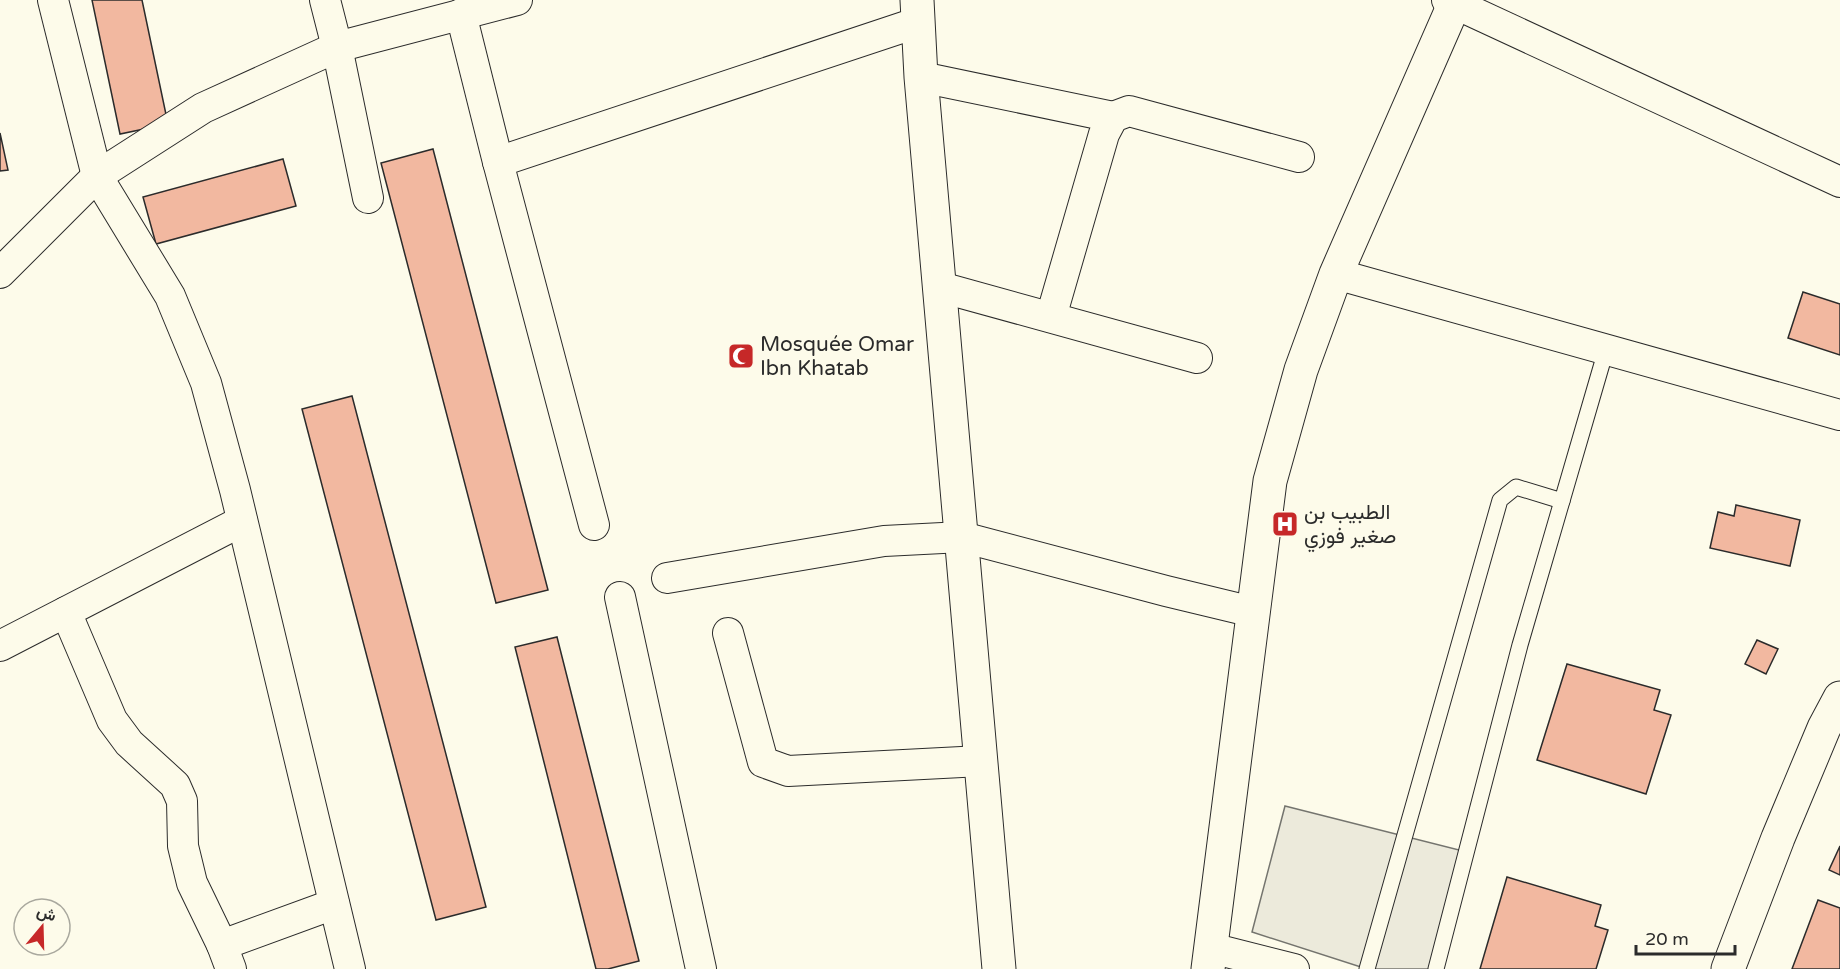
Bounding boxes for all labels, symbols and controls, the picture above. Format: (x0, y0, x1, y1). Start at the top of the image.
place label: Mosquée Omar Ibn Khatab (760, 332, 914, 381)
mosque icon: Mosquée Omar Ibn Khatab (726, 341, 756, 371)
place label: الطبيب بن صغير فوزي (1304, 500, 1396, 553)
hospital icon: الطبيب بن صغير فوزي (1270, 509, 1300, 539)
north arrow (12, 897, 72, 957)
text: ش (34, 901, 59, 926)
scale bar (1636, 918, 1735, 956)
text: 20 m (1645, 928, 1689, 950)

